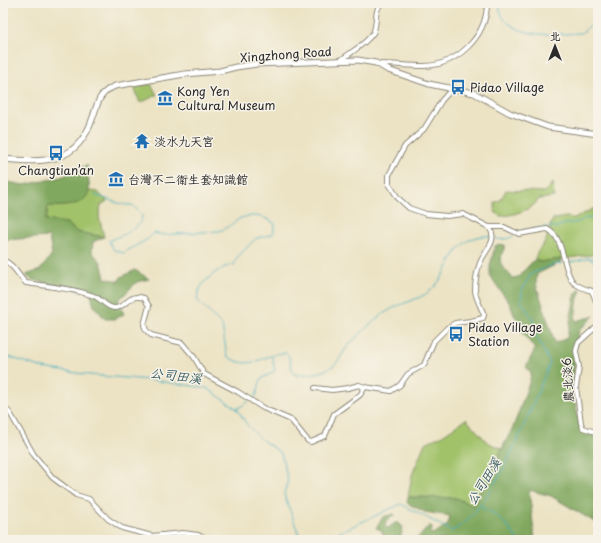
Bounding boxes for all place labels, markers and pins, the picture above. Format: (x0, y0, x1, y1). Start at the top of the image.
bus stop icon: Pidao Village (449, 78, 467, 96)
place label: Pidao Village (470, 78, 544, 96)
place label: Kong Yen Cultural Museum (177, 82, 275, 114)
museum icon: Kong Yen Cultural Museum (156, 89, 174, 107)
temple icon: 淡水九天宮 (133, 132, 151, 150)
place label: 淡水九天宮 (154, 132, 214, 150)
bus stop icon: Changtian’an (47, 144, 65, 162)
place label: Changtian’an (18, 161, 94, 179)
museum icon: 台灣不二衛生套知識館 (107, 170, 125, 188)
place label: 台灣不二衛生套知識館 (128, 170, 248, 188)
place label: Pidao Village Station (468, 318, 542, 350)
bus stop icon: Pidao Village Station (447, 325, 465, 343)

